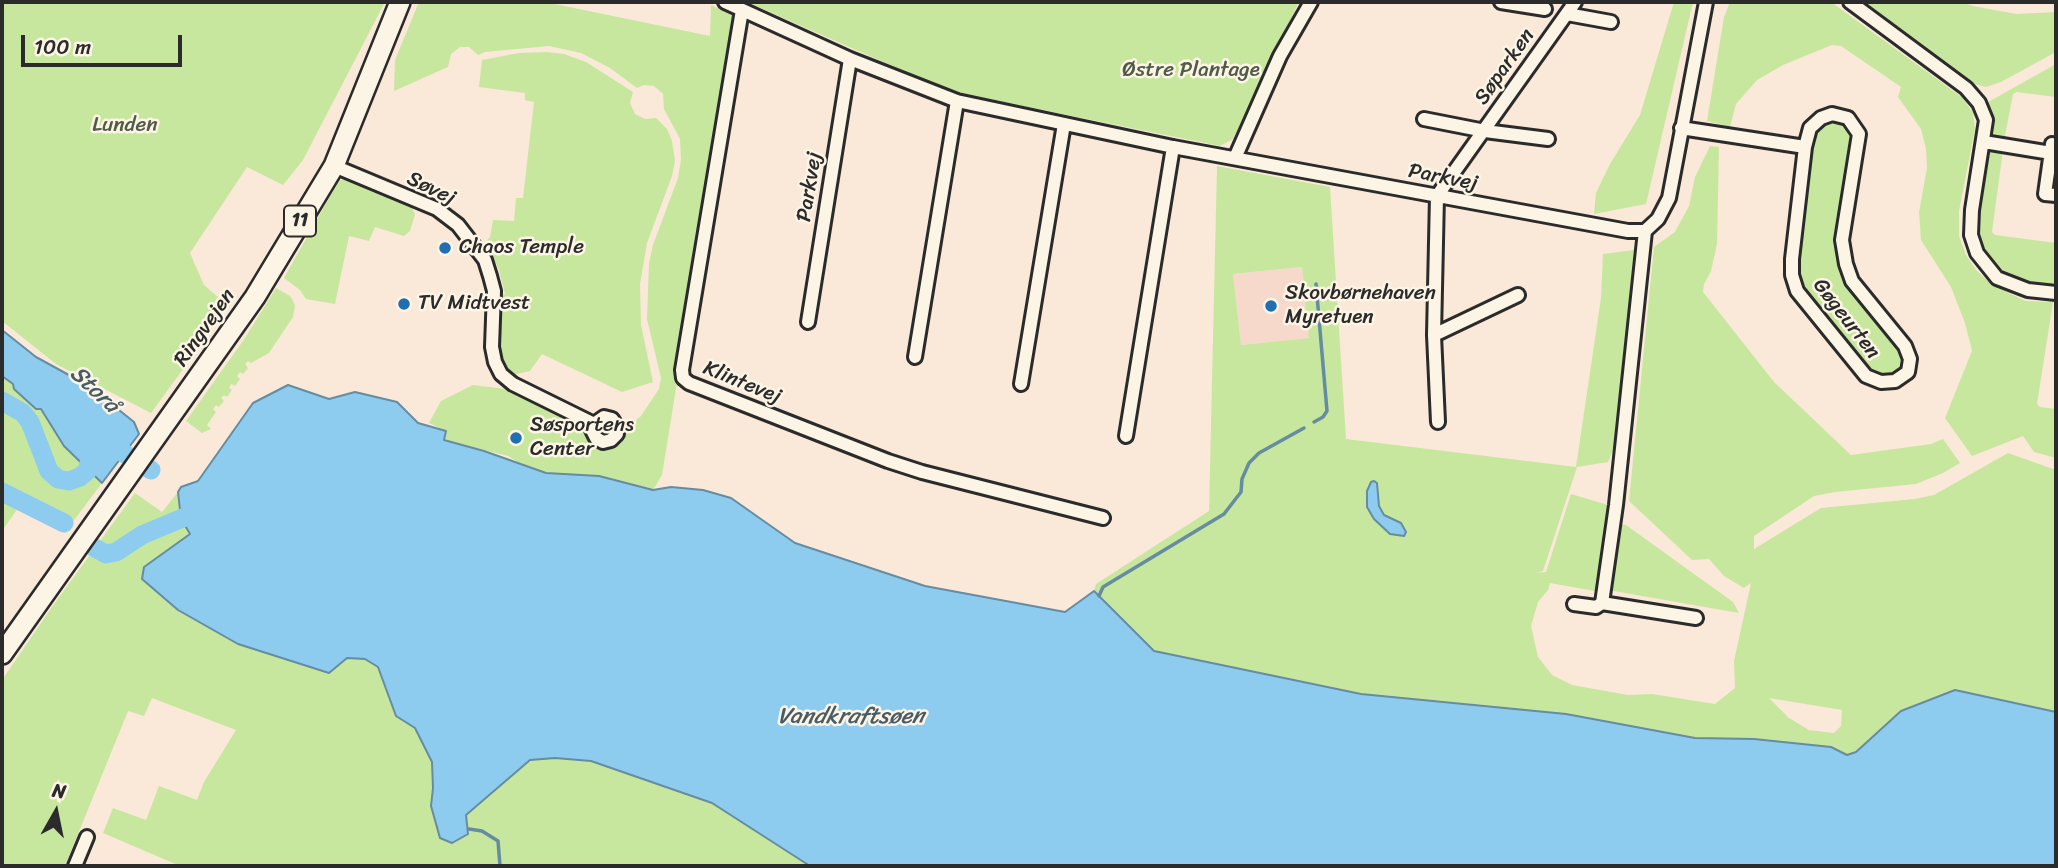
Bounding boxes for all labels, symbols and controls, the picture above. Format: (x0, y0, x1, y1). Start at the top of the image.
scale bar (24, 21, 186, 65)
street label: Søparken (1470, 24, 1540, 110)
text: 100 m (34, 28, 91, 66)
park label: Østre Plantage (1122, 58, 1260, 84)
park label: Lunden (92, 113, 158, 139)
street label: Parkvej (792, 150, 828, 224)
street label: Parkvej (1406, 159, 1480, 197)
street label: Søvej (402, 166, 460, 212)
road number: 11 (284, 206, 316, 236)
place label: Chaos Temple (459, 235, 584, 261)
marker: Chaos Temple (437, 240, 453, 256)
street label: Gøgeurten (1807, 274, 1885, 364)
place label: Skovbørnehaven Myretuen (1285, 281, 1436, 331)
street label: Ringvejen (169, 284, 241, 372)
place label: TV Midtvest (418, 291, 530, 317)
marker: TV Midtvest (396, 296, 412, 312)
marker: Skovbørnehaven Myretuen (1263, 298, 1279, 314)
street label: Klintevej (699, 356, 785, 410)
water label: Storå (64, 360, 124, 420)
place label: Søsportens Center (530, 413, 634, 463)
marker: Søsportens Center (508, 430, 524, 446)
water label: Vandkraftsøen (778, 703, 924, 731)
text: N (50, 773, 68, 808)
north arrow (21, 777, 91, 847)

